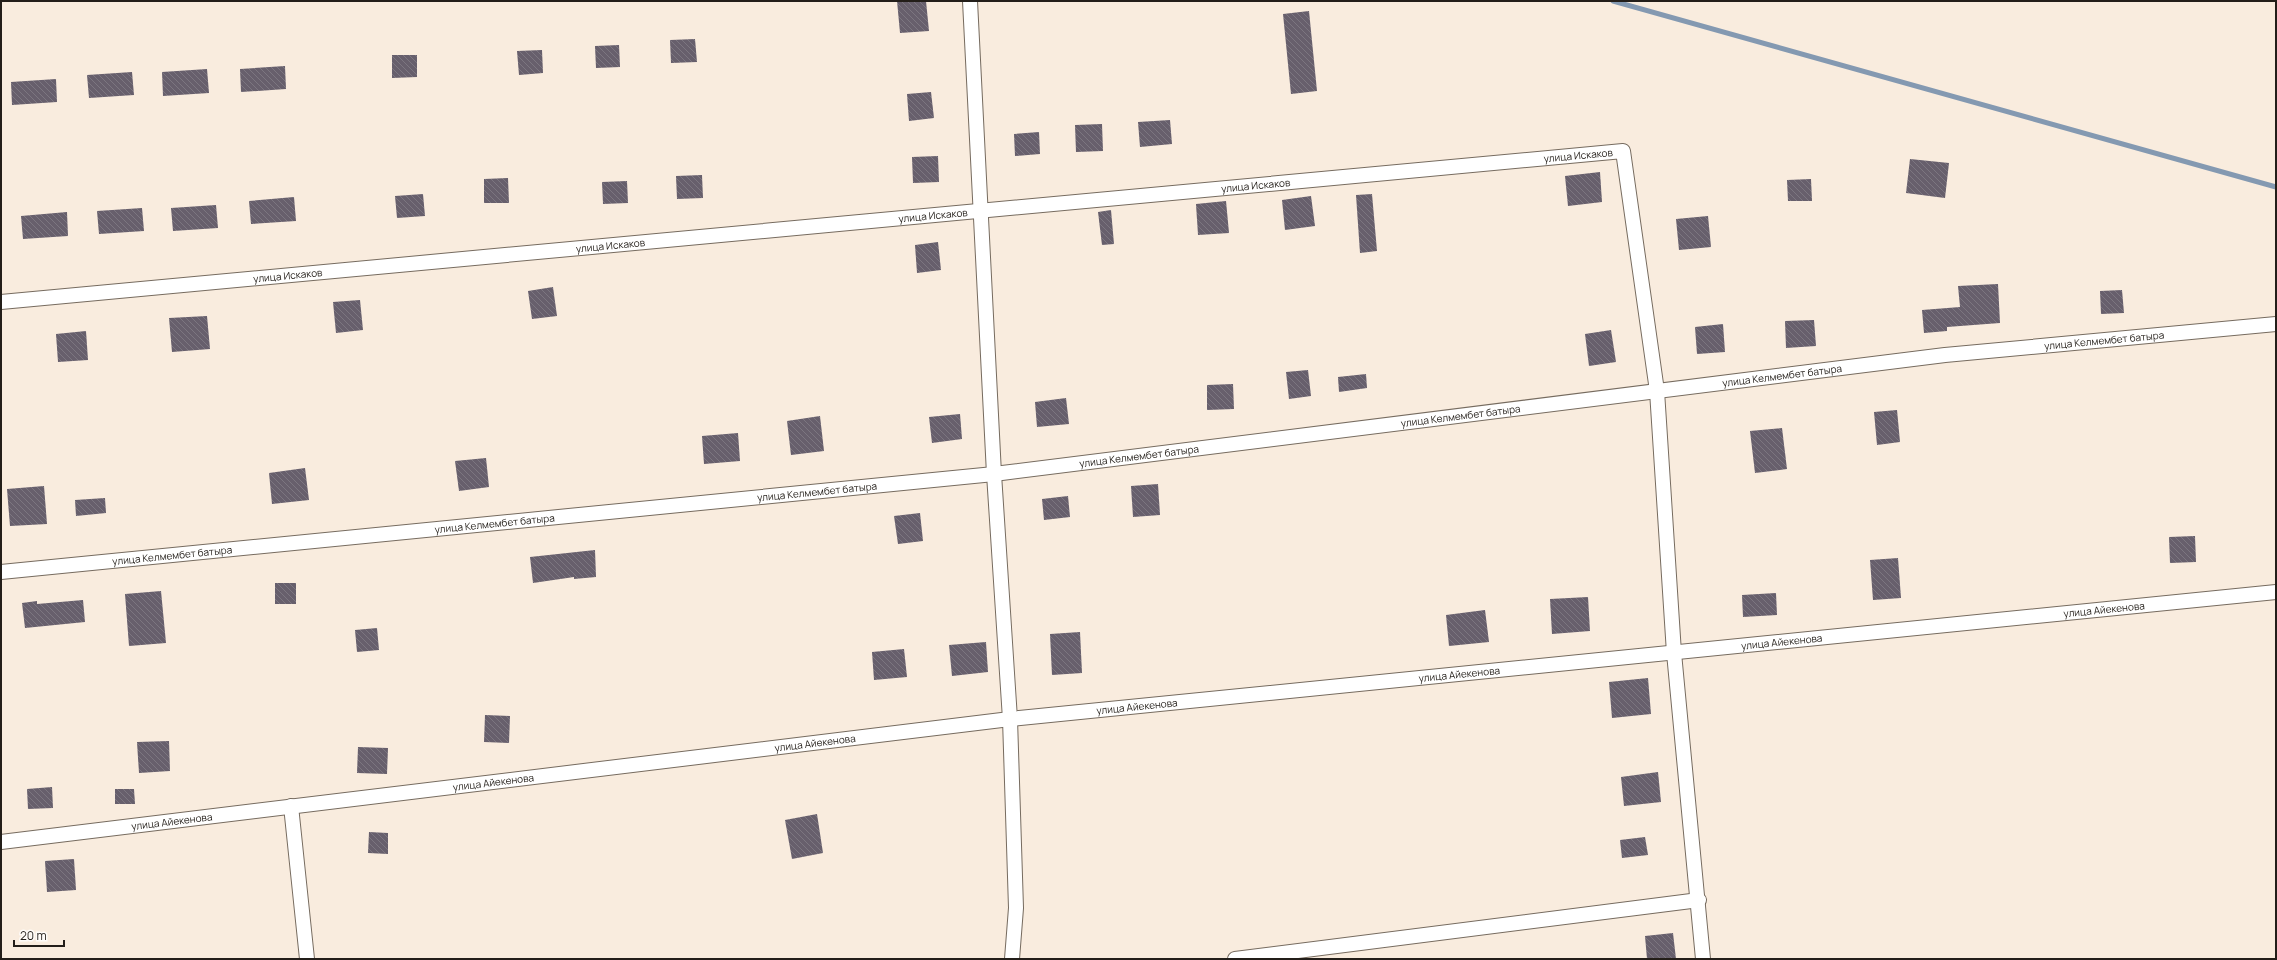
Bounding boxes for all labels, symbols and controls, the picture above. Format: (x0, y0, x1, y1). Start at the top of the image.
street label: улица Искаков (1543, 145, 1614, 165)
street label: улица Искаков (1220, 175, 1291, 195)
street label: улица Искаков (898, 205, 969, 225)
street label: улица Искаков (575, 235, 646, 255)
street label: улица Искаков (253, 265, 324, 285)
street label: улица Келмембет батыра (2043, 328, 2165, 353)
street label: улица Келмембет батыра (1721, 361, 1843, 390)
street label: улица Келмембет батыра (1400, 401, 1521, 430)
street label: улица Келмембет батыра (1078, 441, 1200, 470)
street label: улица Келмембет батыра (756, 479, 878, 504)
street label: улица Келмембет батыра (434, 510, 555, 536)
street label: улица Келмембет батыра (112, 542, 233, 568)
street label: улица Айекенова (2063, 598, 2145, 620)
street label: улица Айекенова (1740, 631, 1823, 653)
street label: улица Айекенова (1418, 663, 1501, 685)
street label: улица Айекенова (1096, 695, 1178, 717)
street label: улица Айекенова (774, 731, 856, 755)
street label: улица Айекенова (452, 770, 535, 794)
street label: улица Айекенова (130, 809, 213, 833)
scale bar (14, 922, 64, 948)
text: 20 m (20, 927, 47, 944)

